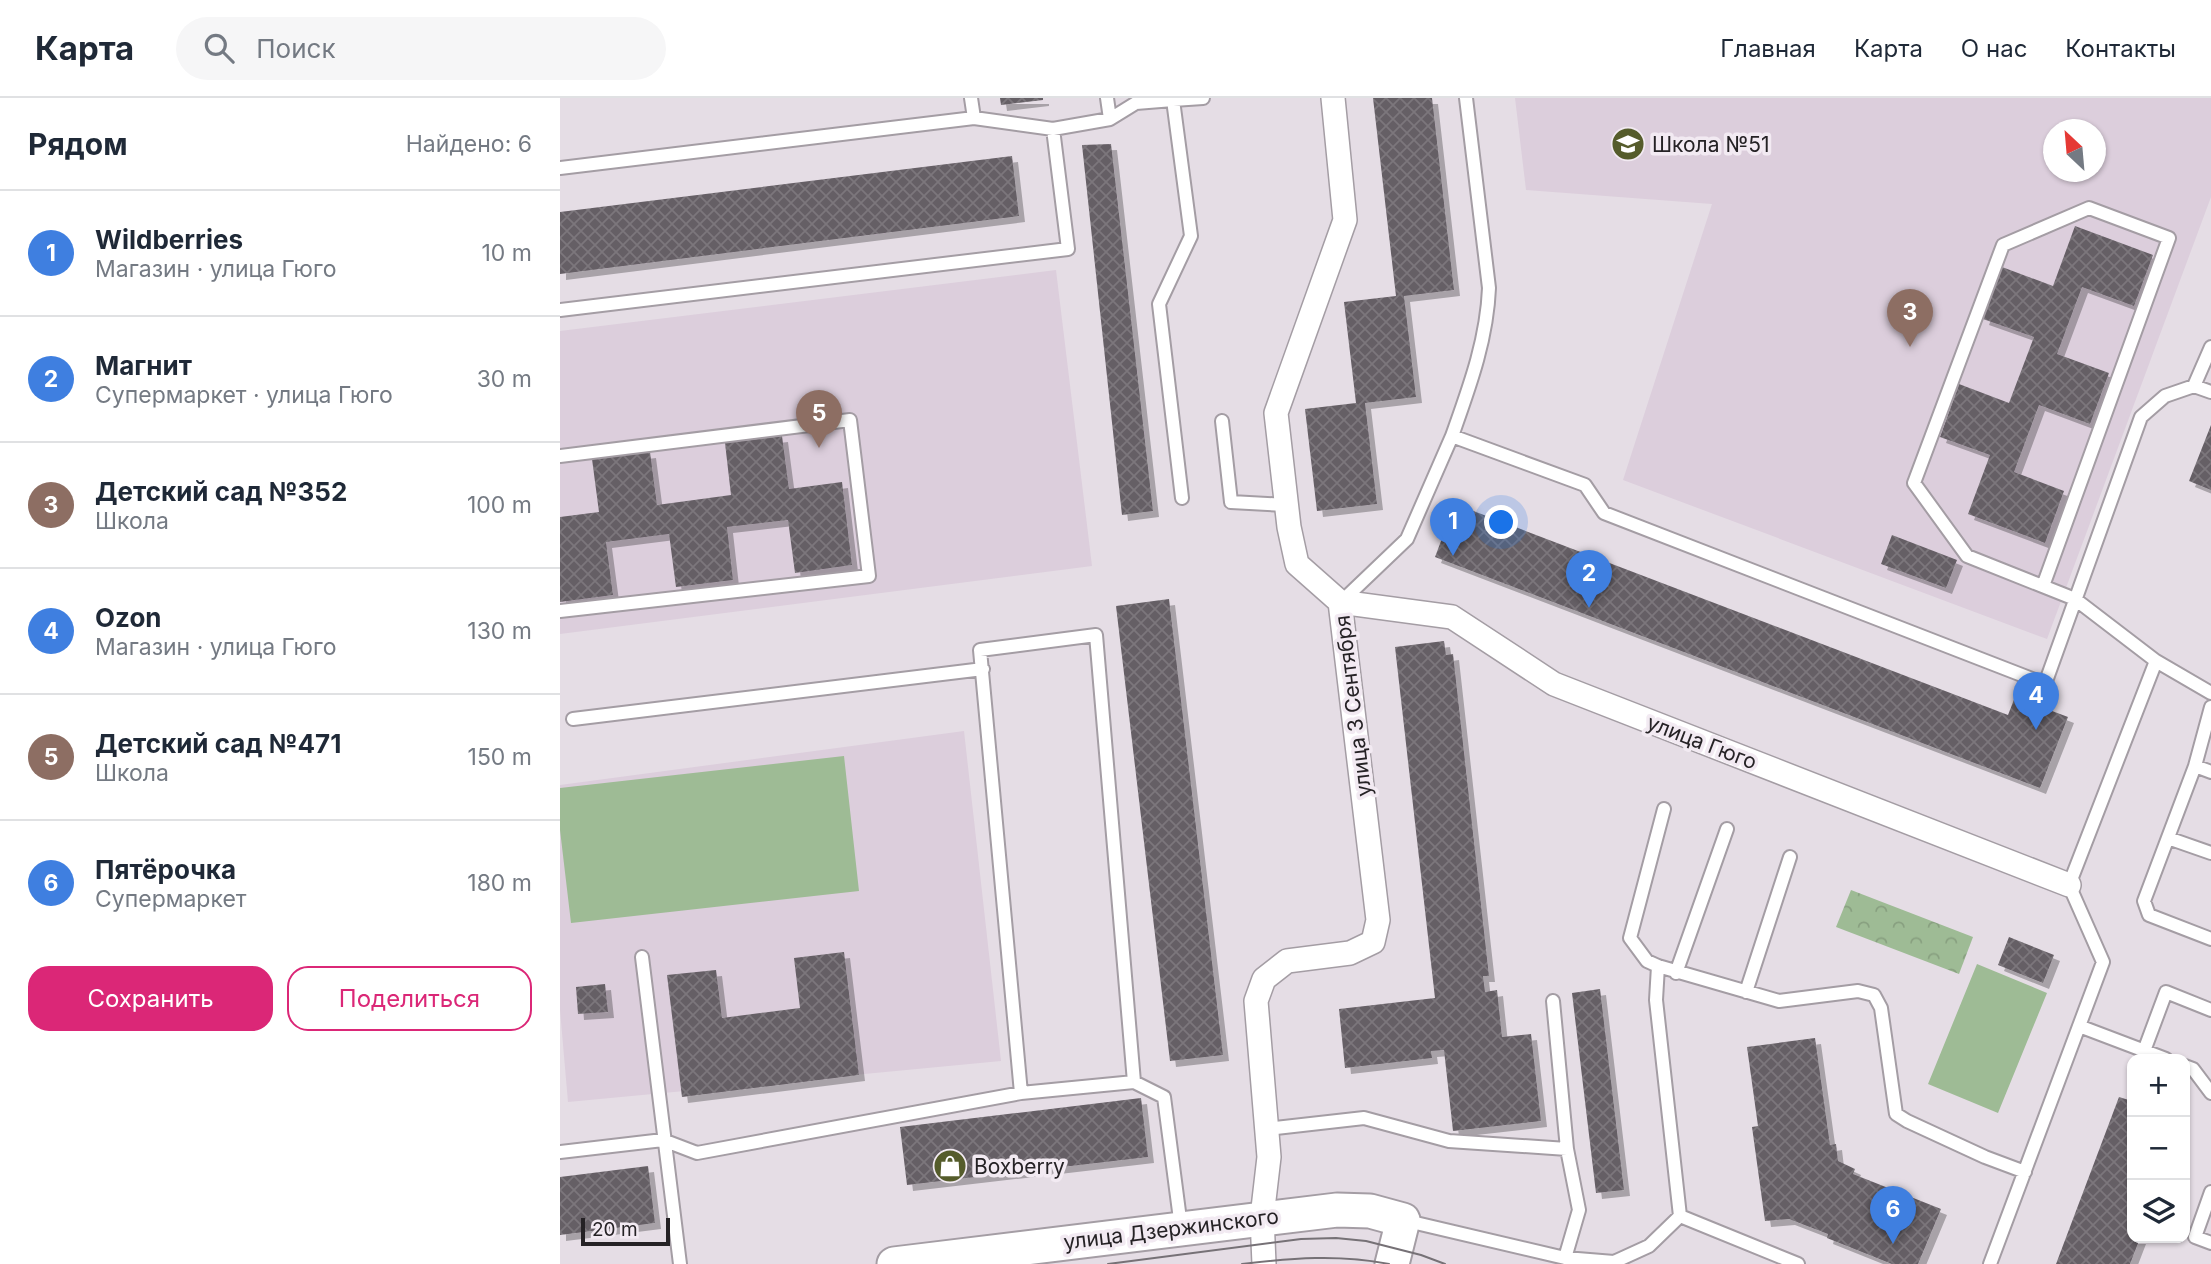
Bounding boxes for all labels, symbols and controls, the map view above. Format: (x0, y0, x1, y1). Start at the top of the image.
search box (176, 17, 666, 80)
text: Карта (35, 28, 134, 68)
icon: search (200, 29, 238, 67)
text: Поиск (256, 33, 335, 64)
text: Главная (1720, 34, 1816, 63)
text: Карта (1854, 34, 1923, 63)
text: О нас (1961, 34, 2027, 63)
text: Контакты (2065, 34, 2176, 63)
north arrow (2043, 119, 2106, 182)
school or university icon: Школа №51 (1609, 125, 1647, 163)
text: Рядом (28, 126, 128, 162)
text: Найдено: 6 (406, 130, 532, 158)
place label: Школа №51 (1652, 132, 1770, 157)
text: Wildberries (95, 224, 243, 255)
text: 1 (46, 239, 56, 267)
text: 10 m (482, 239, 532, 267)
text: Магазин · улица Гюго (95, 255, 336, 283)
pin: 3 (1887, 289, 1933, 347)
text: Магнит (95, 350, 192, 381)
text: 2 (44, 365, 58, 393)
text: 30 m (477, 365, 532, 393)
text: Супермаркет · улица Гюго (95, 381, 393, 409)
pin: 5 (796, 390, 842, 448)
text: Детский сад №352 (95, 476, 347, 507)
text: 3 (44, 491, 58, 519)
text: 100 m (467, 491, 532, 519)
pin: 1 (1430, 498, 1476, 556)
your location (1484, 505, 1518, 539)
text: Школа (95, 507, 169, 535)
pin: 2 (1566, 550, 1612, 608)
text: Ozon (95, 602, 162, 633)
street label: улица 3 Сентября (1329, 614, 1377, 798)
text: 4 (43, 617, 59, 645)
text: 130 m (467, 617, 532, 645)
text: Магазин · улица Гюго (95, 633, 336, 661)
pin: 4 (2013, 672, 2059, 730)
street label: улица Гюго (1644, 710, 1760, 774)
text: Детский сад №471 (95, 728, 341, 759)
text: 5 (44, 743, 58, 771)
text: 150 m (468, 743, 532, 771)
text: Школа (95, 759, 169, 787)
text: Пятёрочка (95, 854, 236, 885)
text: 6 (44, 869, 58, 897)
text: 180 m (467, 869, 532, 897)
text: Супермаркет (95, 885, 247, 913)
button: Сохранить (28, 966, 273, 1031)
button: Поделиться (287, 966, 532, 1031)
map controls (2127, 1054, 2190, 1243)
button: + (2127, 1054, 2190, 1117)
button: − (2127, 1117, 2190, 1180)
shop icon: Boxberry (931, 1147, 969, 1185)
place label: Boxberry (974, 1154, 1065, 1179)
button: layers (2127, 1180, 2190, 1243)
pin: 6 (1870, 1186, 1916, 1244)
street label: улица Дзержинского (1062, 1203, 1280, 1255)
scale bar (581, 1215, 670, 1247)
text: 20 m (592, 1218, 638, 1241)

